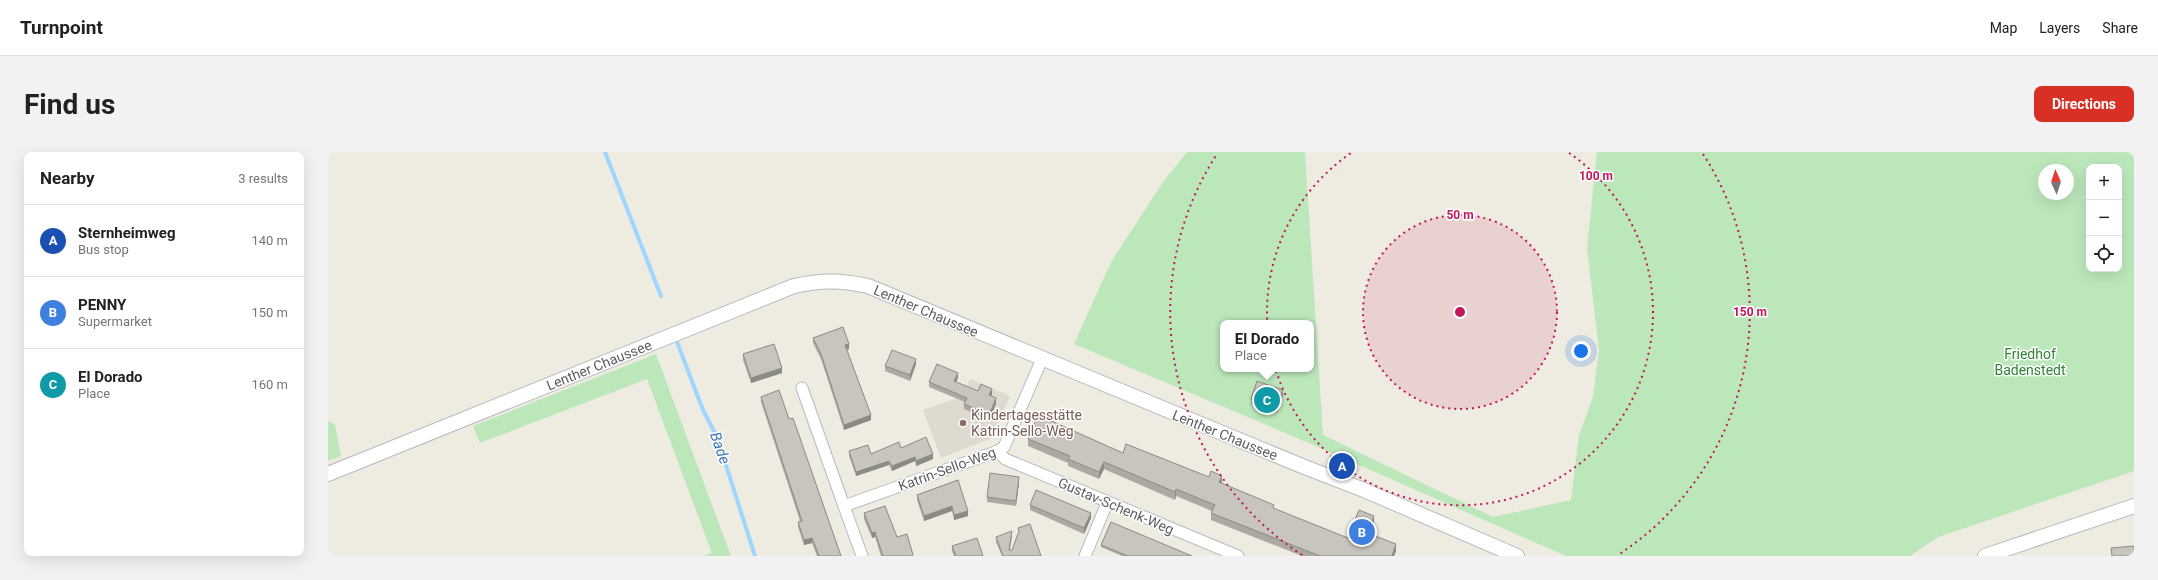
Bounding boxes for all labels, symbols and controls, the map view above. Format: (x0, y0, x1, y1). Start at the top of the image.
text: Turnpoint (20, 16, 103, 39)
text: Map (1990, 20, 2017, 36)
text: Layers (2039, 20, 2080, 36)
text: Share (2102, 20, 2138, 36)
button: Directions (2034, 86, 2134, 122)
text: Find us (24, 88, 115, 121)
north arrow (2038, 164, 2074, 200)
map controls (2086, 164, 2122, 272)
button: + (2086, 164, 2122, 200)
text: Nearby (40, 168, 95, 188)
text: 100 m (1579, 169, 1613, 183)
text: 3 results (238, 171, 288, 186)
button: − (2086, 200, 2122, 236)
text: 50 m (1446, 208, 1474, 222)
text: Sternheimweg (78, 224, 175, 242)
text: A (49, 233, 57, 248)
text: 140 m (251, 233, 288, 248)
button: locate (2086, 236, 2122, 272)
text: Bus stop (78, 242, 129, 257)
street label: Lenther Chaussee (871, 282, 981, 340)
text: PENNY (78, 296, 126, 314)
text: B (49, 305, 57, 320)
text: 150 m (251, 305, 288, 320)
centre of rings (1453, 305, 1467, 319)
text: 150 m (1733, 305, 1767, 319)
text: Supermarket (78, 314, 152, 329)
popup (1220, 320, 1314, 372)
text: El Dorado (1235, 330, 1299, 348)
street label: Lenther Chaussee (544, 337, 654, 393)
your location (1571, 341, 1591, 361)
park label: Friedhof Badenstedt (1994, 346, 2066, 378)
text: Place (1235, 348, 1267, 363)
text: El Dorado (78, 368, 143, 386)
text: C (49, 377, 57, 392)
text: 160 m (251, 377, 288, 392)
pin: C (1254, 385, 1280, 415)
text: Place (78, 386, 110, 401)
place label: Kindertagesstätte Katrin-Sello-Weg (971, 407, 1082, 439)
street label: Lenther Chaussee (1170, 407, 1280, 463)
marker: Kindertagesstätte Katrin-Sello-Weg (958, 418, 968, 428)
water label: Bade (706, 429, 734, 467)
street label: Katrin-Sello-Weg (896, 444, 998, 494)
pin: A (1329, 451, 1355, 481)
street label: Gustav-Schenk-Weg (1056, 474, 1176, 538)
pin: B (1349, 517, 1375, 547)

